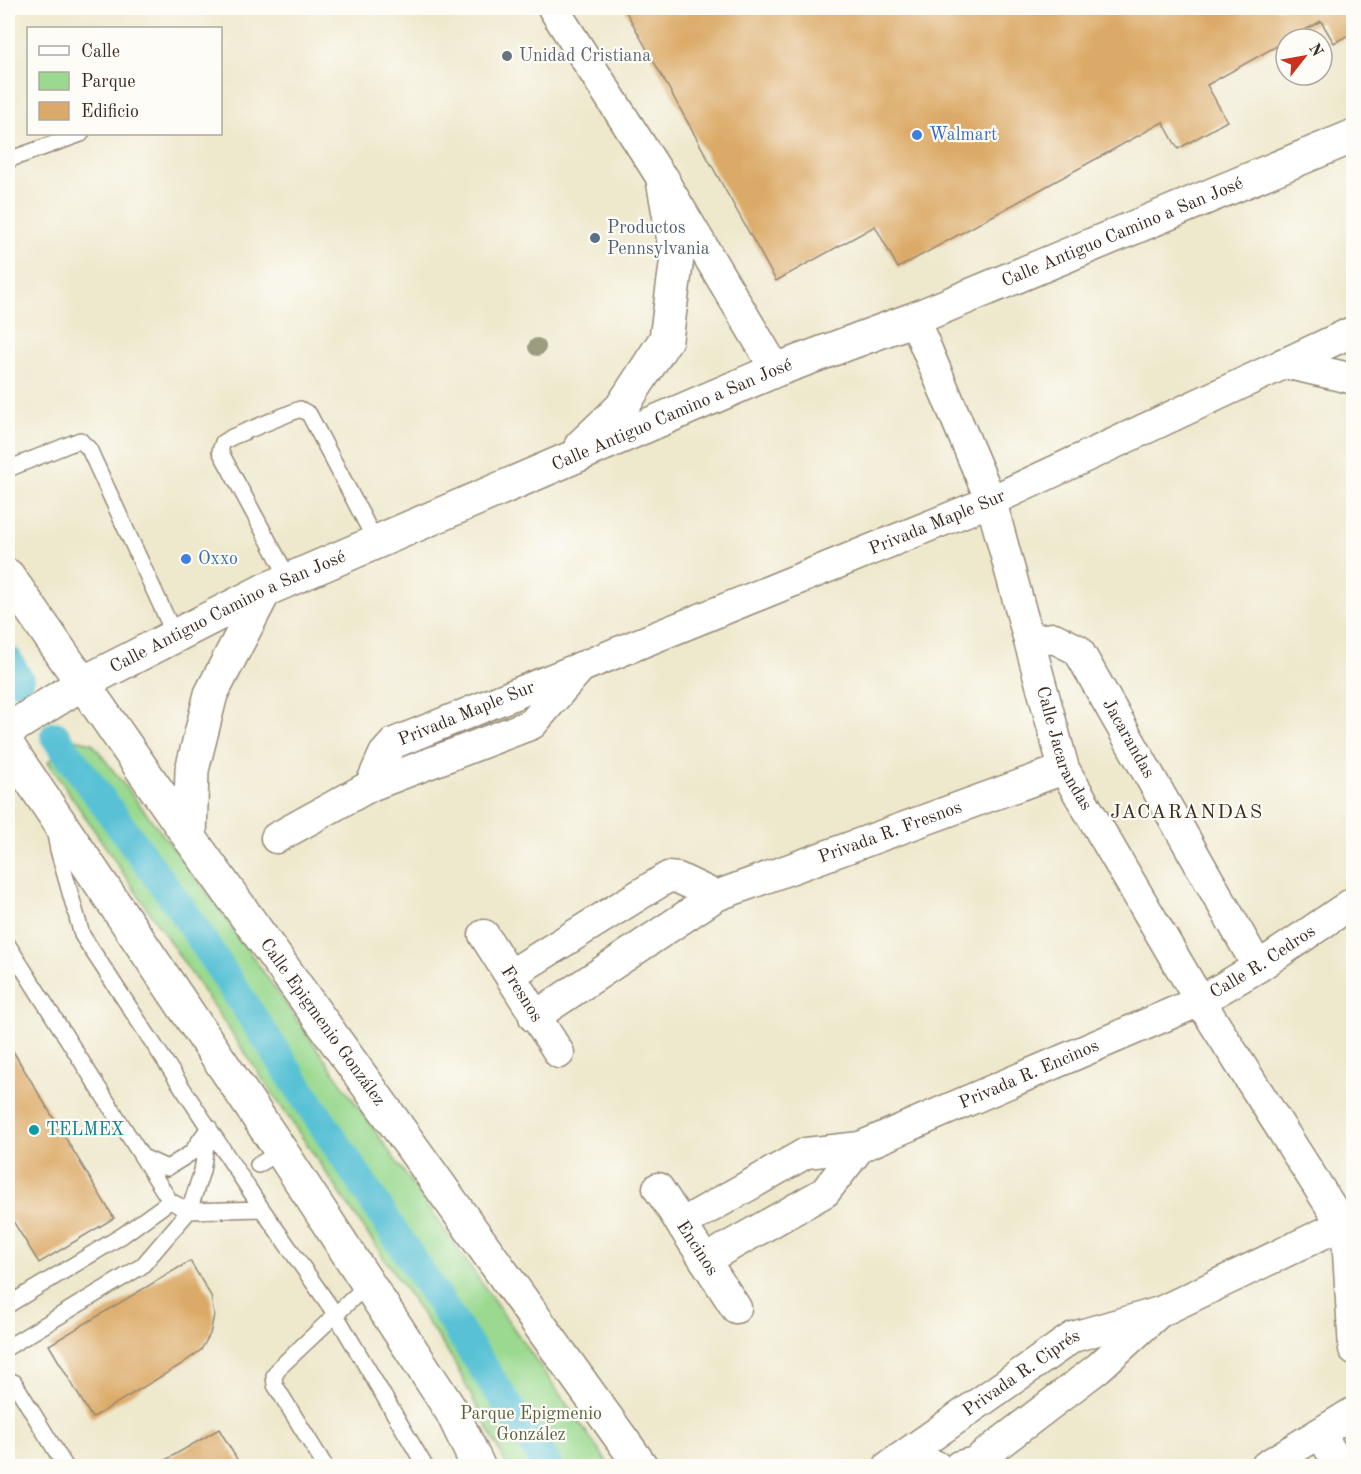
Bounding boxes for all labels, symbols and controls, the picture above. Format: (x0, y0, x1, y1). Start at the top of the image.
legend (27, 27, 222, 135)
north arrow (1274, 27, 1334, 87)
text: N (1305, 41, 1326, 60)
text: Calle (81, 43, 120, 61)
place label: Unidad Cristiana (519, 47, 651, 65)
marker: Unidad Cristiana (500, 49, 514, 63)
text: Parque (81, 73, 136, 91)
text: Edificio (81, 103, 139, 121)
place label: Walmart (929, 126, 997, 144)
marker: Walmart (910, 128, 924, 142)
street label: Calle Antiguo Camino a San José (999, 174, 1246, 290)
place label: Productos Pennsylvania (607, 219, 710, 258)
marker: Productos Pennsylvania (588, 231, 602, 245)
street label: Calle Antiguo Camino a San José (549, 356, 795, 474)
street label: Privada Maple Sur (866, 486, 1009, 558)
street label: Calle Antiguo Camino a San José (107, 547, 348, 677)
place label: Oxxo (198, 550, 238, 568)
marker: Oxxo (179, 552, 193, 566)
street label: Privada Maple Sur (396, 678, 538, 749)
street label: Calle Jacarandas (1033, 684, 1095, 814)
street label: Jacarandas (1099, 696, 1158, 781)
street label: Privada R. Fresnos (816, 798, 964, 867)
district label: JACARANDAS (1110, 803, 1264, 823)
street label: Calle R. Cedros (1207, 922, 1319, 1002)
street label: Calle Epigmenio González (256, 935, 388, 1109)
street label: Fresnos (497, 963, 546, 1025)
street label: Privada R. Encinos (956, 1036, 1102, 1112)
place label: TELMEX (46, 1121, 125, 1139)
marker: TELMEX (27, 1123, 41, 1137)
street label: Encinos (673, 1218, 722, 1279)
street label: Privada R. Ciprés (960, 1326, 1082, 1420)
park label: Parque Epigmenio González (460, 1405, 602, 1444)

